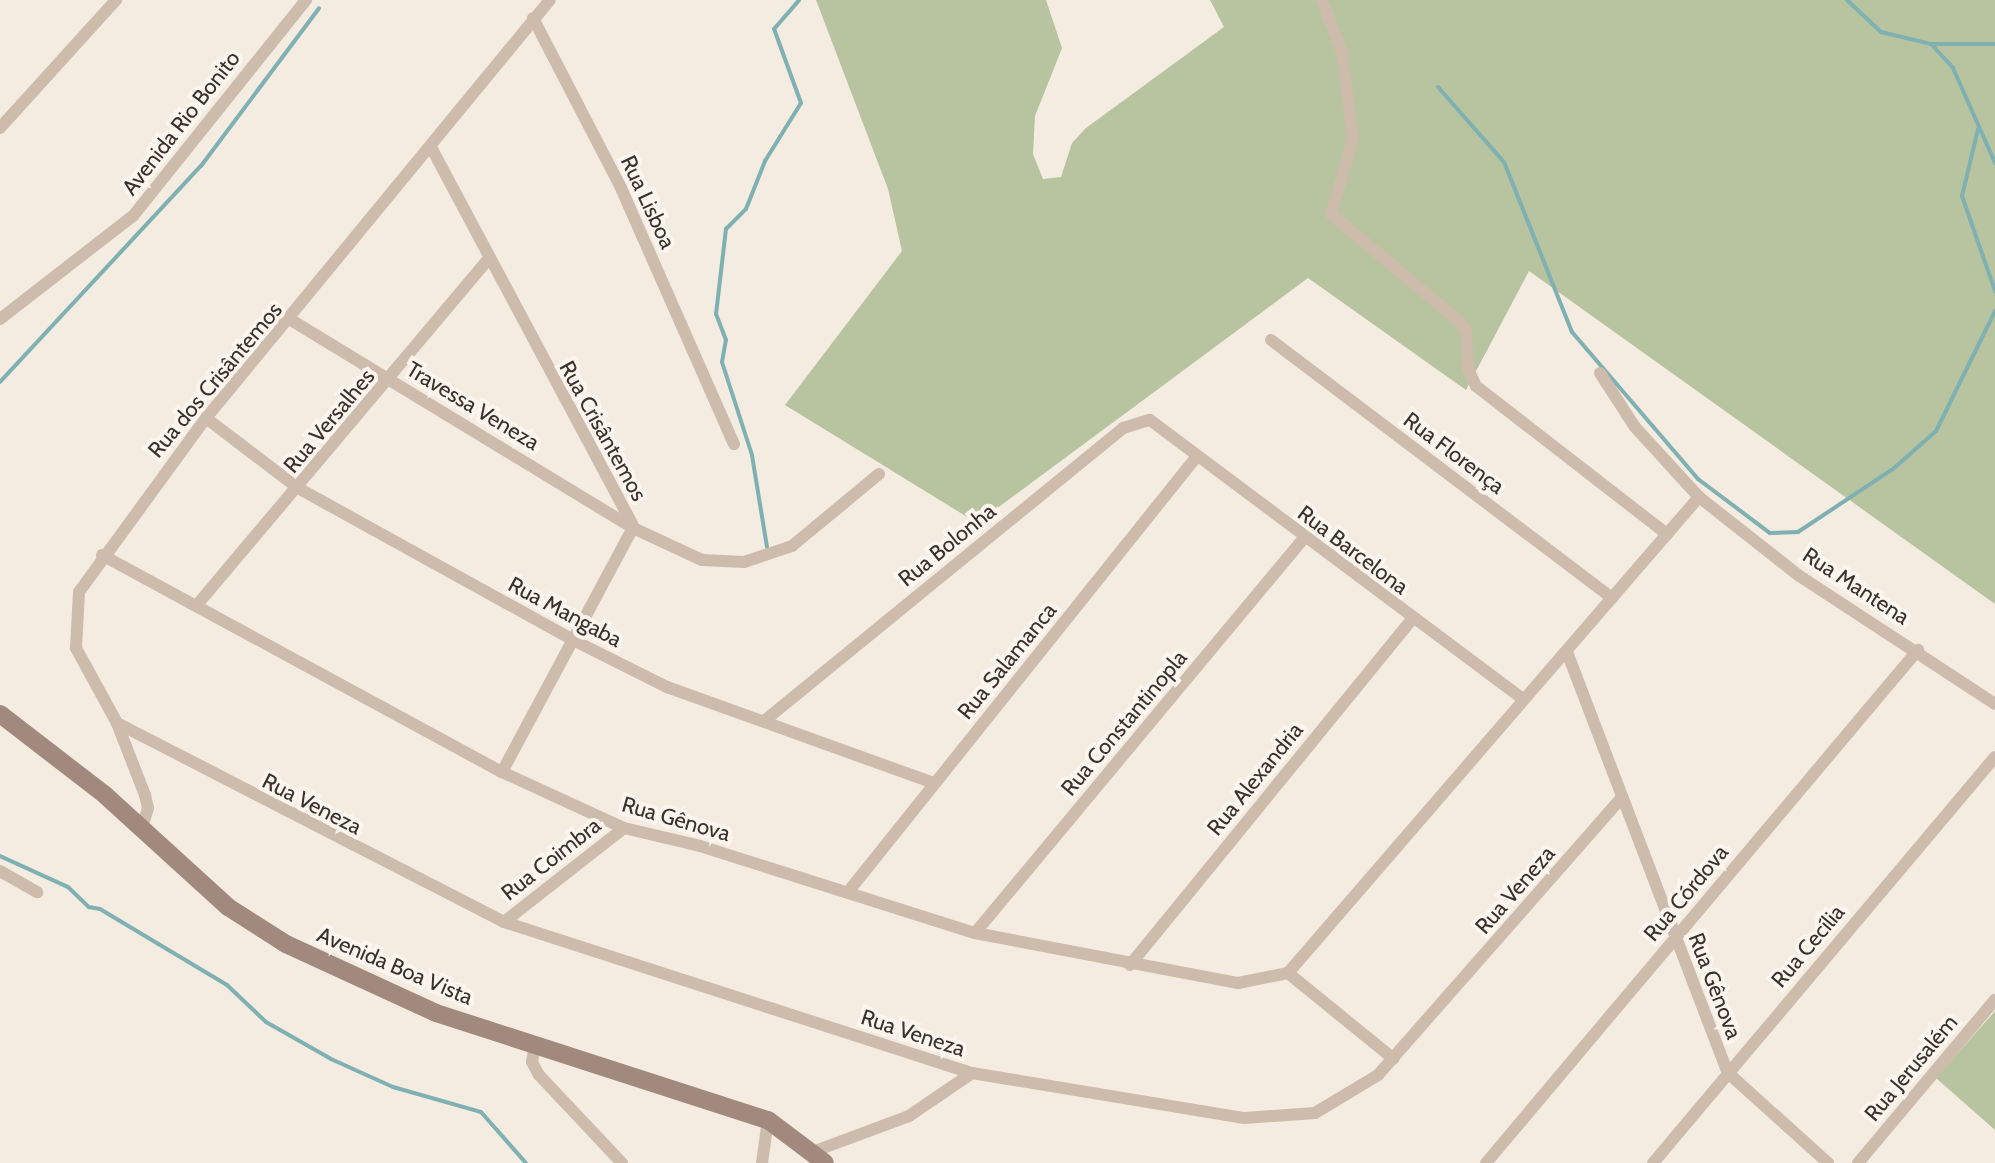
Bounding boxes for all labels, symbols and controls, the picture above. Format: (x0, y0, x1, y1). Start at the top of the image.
street label: Avenida Rio Bonito (116, 46, 246, 200)
street label: Rua Lisboa (615, 151, 681, 253)
street label: Rua dos Crisântemos (142, 297, 288, 463)
street label: Travessa Veneza (402, 356, 544, 456)
street label: Rua Crisântemos (554, 356, 652, 506)
street label: Rua Versalhes (278, 364, 380, 478)
street label: Rua Florença (1398, 406, 1510, 500)
street label: Rua Bolonha (893, 498, 1001, 592)
street label: Rua Barcelona (1293, 500, 1413, 600)
street label: Rua Mantena (1798, 542, 1914, 630)
street label: Rua Mangaba (504, 571, 626, 653)
street label: Rua Salamanca (952, 598, 1062, 724)
street label: Rua Constantinopla (1056, 645, 1192, 801)
street label: Rua Alexandria (1202, 717, 1308, 841)
street label: Rua Veneza (258, 768, 366, 840)
street label: Rua Gênova (619, 791, 733, 847)
street label: Rua Coimbra (496, 812, 606, 906)
street label: Rua Córdova (1638, 840, 1734, 946)
street label: Rua Veneza (1470, 841, 1560, 939)
street label: Rua Cecília (1766, 899, 1850, 993)
street label: Avenida Boa Vista (313, 921, 477, 1011)
street label: Rua Gênova (1683, 929, 1747, 1043)
street label: Rua Veneza (858, 1004, 968, 1062)
street label: Rua Jerusalém (1859, 1010, 1963, 1126)

